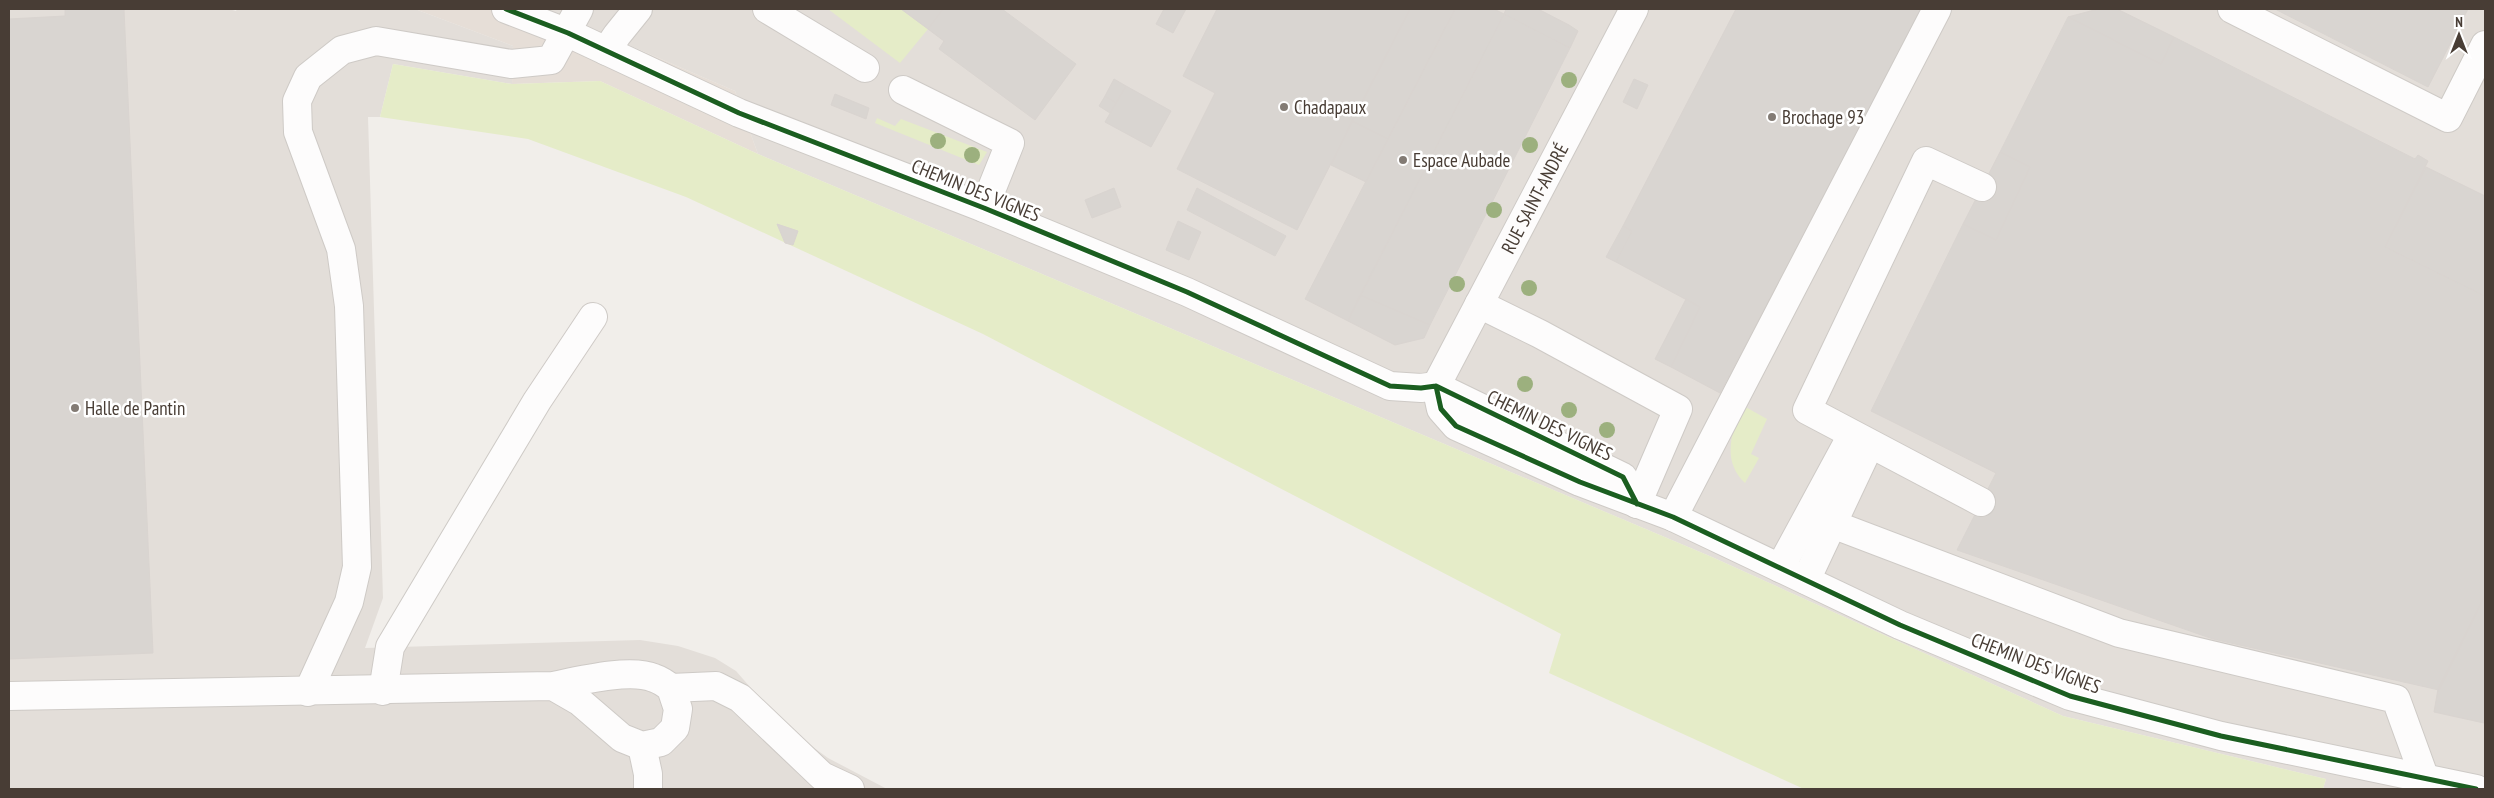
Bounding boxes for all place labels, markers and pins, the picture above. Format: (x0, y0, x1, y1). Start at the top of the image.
place label: Chadapaux (1294, 95, 1367, 119)
marker: Chadapaux (1278, 101, 1290, 113)
place label: Brochage 93 (1782, 105, 1864, 129)
marker: Brochage 93 (1766, 111, 1778, 123)
place label: Espace Aubade (1413, 148, 1511, 172)
marker: Espace Aubade (1397, 154, 1409, 166)
place label: Halle de Pantin (85, 396, 185, 420)
marker: Halle de Pantin (69, 402, 81, 414)

